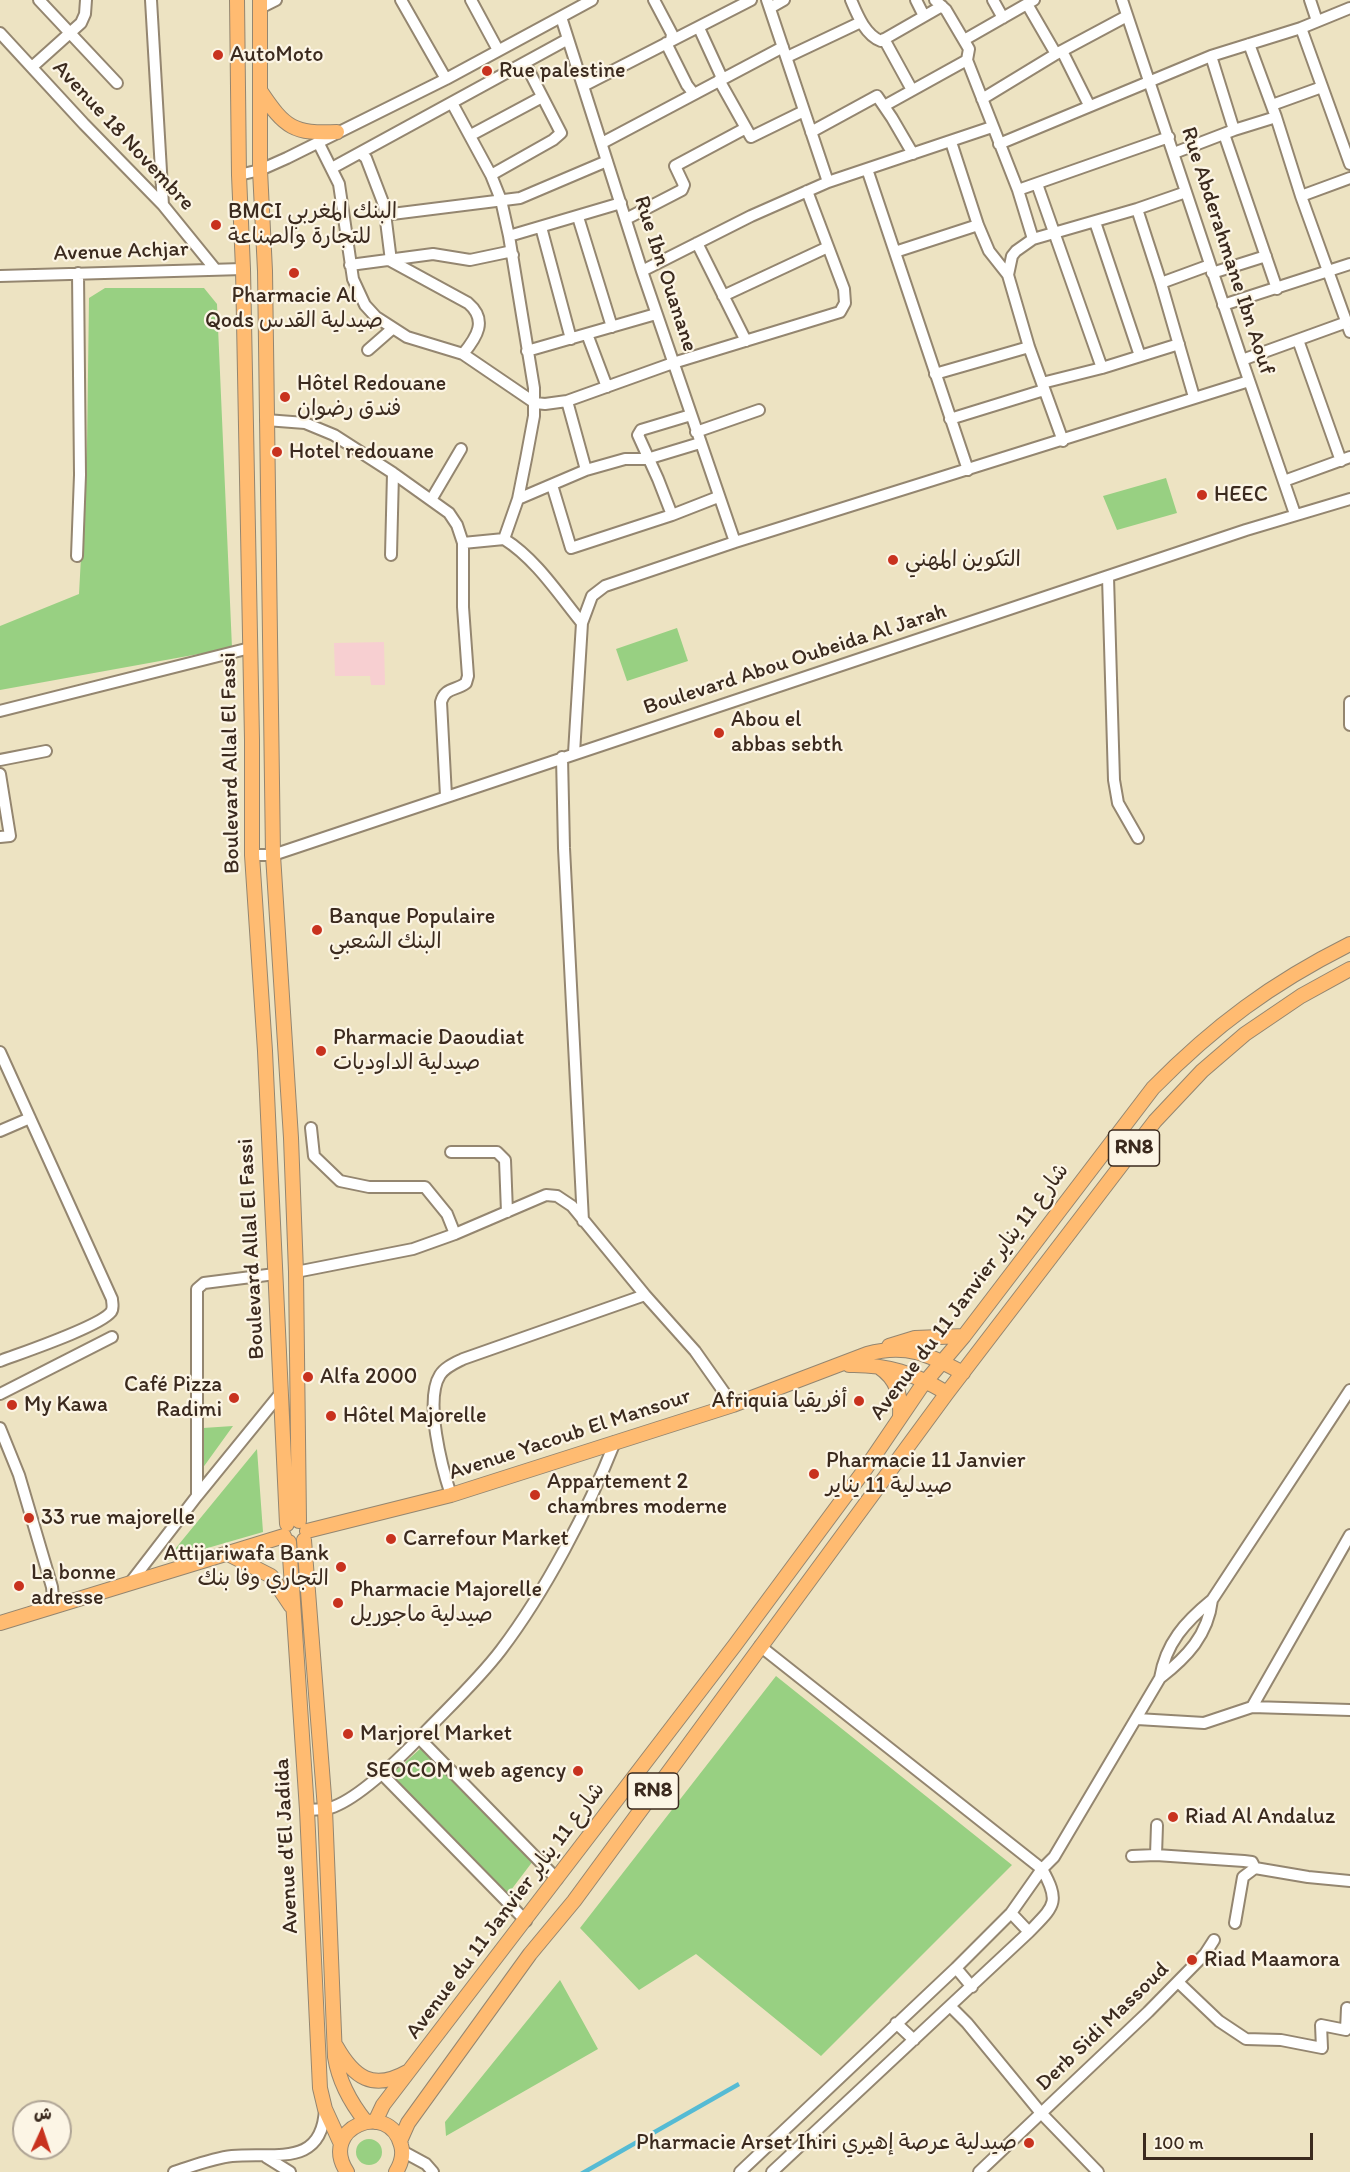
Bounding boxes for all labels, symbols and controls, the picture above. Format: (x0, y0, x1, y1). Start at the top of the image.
place label: AutoMoto (230, 42, 323, 68)
marker: AutoMoto (211, 48, 225, 62)
street label: Avenue 18 Novembre (46, 55, 200, 217)
place label: Rue palestine (499, 58, 626, 84)
marker: Rue palestine (480, 64, 494, 78)
street label: Rue Abderahmane Ibn Aouf (1174, 124, 1280, 378)
street label: Rue Ibn Ouanane (627, 193, 703, 355)
place label: BMCI البنك المغربي للتجارة والصناعة (228, 199, 397, 250)
marker: BMCI البنك المغربي للتجارة والصناعة (209, 218, 223, 232)
street label: Avenue Achjar (53, 236, 189, 268)
marker: Pharmacie Al Qods صيدلية القدس (287, 266, 301, 280)
place label: Pharmacie Al Qods صيدلية القدس (205, 283, 383, 334)
place label: Hôtel Redouane فندق رضوان (297, 371, 446, 422)
marker: Hôtel Redouane فندق رضوان (278, 390, 292, 404)
place label: Hotel redouane (289, 439, 434, 465)
marker: Hotel redouane (270, 445, 284, 459)
place label: HEEC (1214, 482, 1268, 508)
marker: HEEC (1195, 488, 1209, 502)
place label: التكوين المهني (905, 547, 1021, 573)
marker: التكوين المهني (886, 553, 900, 567)
street label: Boulevard Abou Oubeida Al Jarah (640, 598, 950, 722)
street label: Boulevard Allal El Fassi (216, 652, 246, 874)
place label: Abou el abbas sebth (731, 707, 843, 758)
marker: Abou el abbas sebth (712, 726, 726, 740)
place label: Banque Populaire البنك الشعبي (329, 904, 495, 956)
marker: Banque Populaire البنك الشعبي (310, 923, 324, 937)
place label: Pharmacie Daoudiat صيدلية الداوديات (333, 1025, 524, 1076)
marker: Pharmacie Daoudiat صيدلية الداوديات (314, 1044, 328, 1058)
road number: RN8 (1108, 1130, 1160, 1166)
street label: Boulevard Allal El Fassi (233, 1138, 271, 1360)
street label: Avenue du 11 Janvier شارع 11 يناير (865, 1158, 1075, 1426)
place label: Alfa 2000 (320, 1364, 417, 1390)
marker: Alfa 2000 (301, 1370, 315, 1384)
place label: Café Pizza Radimi (124, 1372, 222, 1424)
street label: Avenue Yacoub El Mansour (446, 1383, 694, 1487)
place label: Afriquia أفريقيا (712, 1388, 847, 1414)
marker: Café Pizza Radimi (227, 1391, 241, 1405)
place label: My Kawa (24, 1392, 108, 1418)
marker: Afriquia أفريقيا (852, 1394, 866, 1408)
marker: My Kawa (5, 1398, 19, 1412)
place label: Hôtel Majorelle (343, 1403, 487, 1429)
marker: Hôtel Majorelle (324, 1409, 338, 1423)
place label: Pharmacie 11 Janvier صيدلية 11 يناير (826, 1448, 1026, 1500)
marker: Pharmacie 11 Janvier صيدلية 11 يناير (807, 1467, 821, 1481)
place label: Appartement 2 chambres moderne (547, 1469, 727, 1520)
marker: Appartement 2 chambres moderne (528, 1488, 542, 1502)
place label: 33 rue majorelle (41, 1505, 195, 1531)
marker: 33 rue majorelle (22, 1511, 36, 1525)
place label: Carrefour Market (403, 1526, 569, 1552)
marker: Carrefour Market (384, 1532, 398, 1546)
place label: Attijariwafa Bank التجاري وفا بنك (164, 1541, 329, 1592)
place label: La bonne adresse (31, 1560, 116, 1612)
marker: Attijariwafa Bank التجاري وفا بنك (334, 1560, 348, 1574)
place label: Pharmacie Majorelle صيدلية ماجوريل (350, 1577, 542, 1628)
marker: La bonne adresse (12, 1579, 26, 1593)
marker: Pharmacie Majorelle صيدلية ماجوريل (331, 1596, 345, 1610)
place label: Marjorel Market (360, 1721, 512, 1747)
marker: Marjorel Market (341, 1727, 355, 1741)
street label: Avenue d'El Jadida (269, 1757, 305, 1935)
place label: SEOCOM web agency (366, 1758, 566, 1784)
marker: SEOCOM web agency (571, 1764, 585, 1778)
road number: RN8 (628, 1773, 678, 1809)
street label: Avenue du 11 Janvier شارع 11 يناير (401, 1777, 611, 2045)
place label: Riad Al Andaluz (1185, 1804, 1335, 1830)
marker: Riad Al Andaluz (1166, 1810, 1180, 1824)
place label: Riad Maamora (1204, 1947, 1340, 1973)
marker: Riad Maamora (1185, 1953, 1199, 1967)
street label: Derb Sidi Massoud (1031, 1957, 1175, 2097)
north arrow (12, 2100, 72, 2160)
text: ش (34, 2104, 52, 2123)
scale bar (1146, 2121, 1316, 2159)
place label: Pharmacie Arset Ihiri صيدلية عرصة إهيري (636, 2130, 1017, 2156)
text: 100 m (1154, 2132, 1204, 2154)
marker: Pharmacie Arset Ihiri صيدلية عرصة إهيري (1022, 2136, 1036, 2150)

